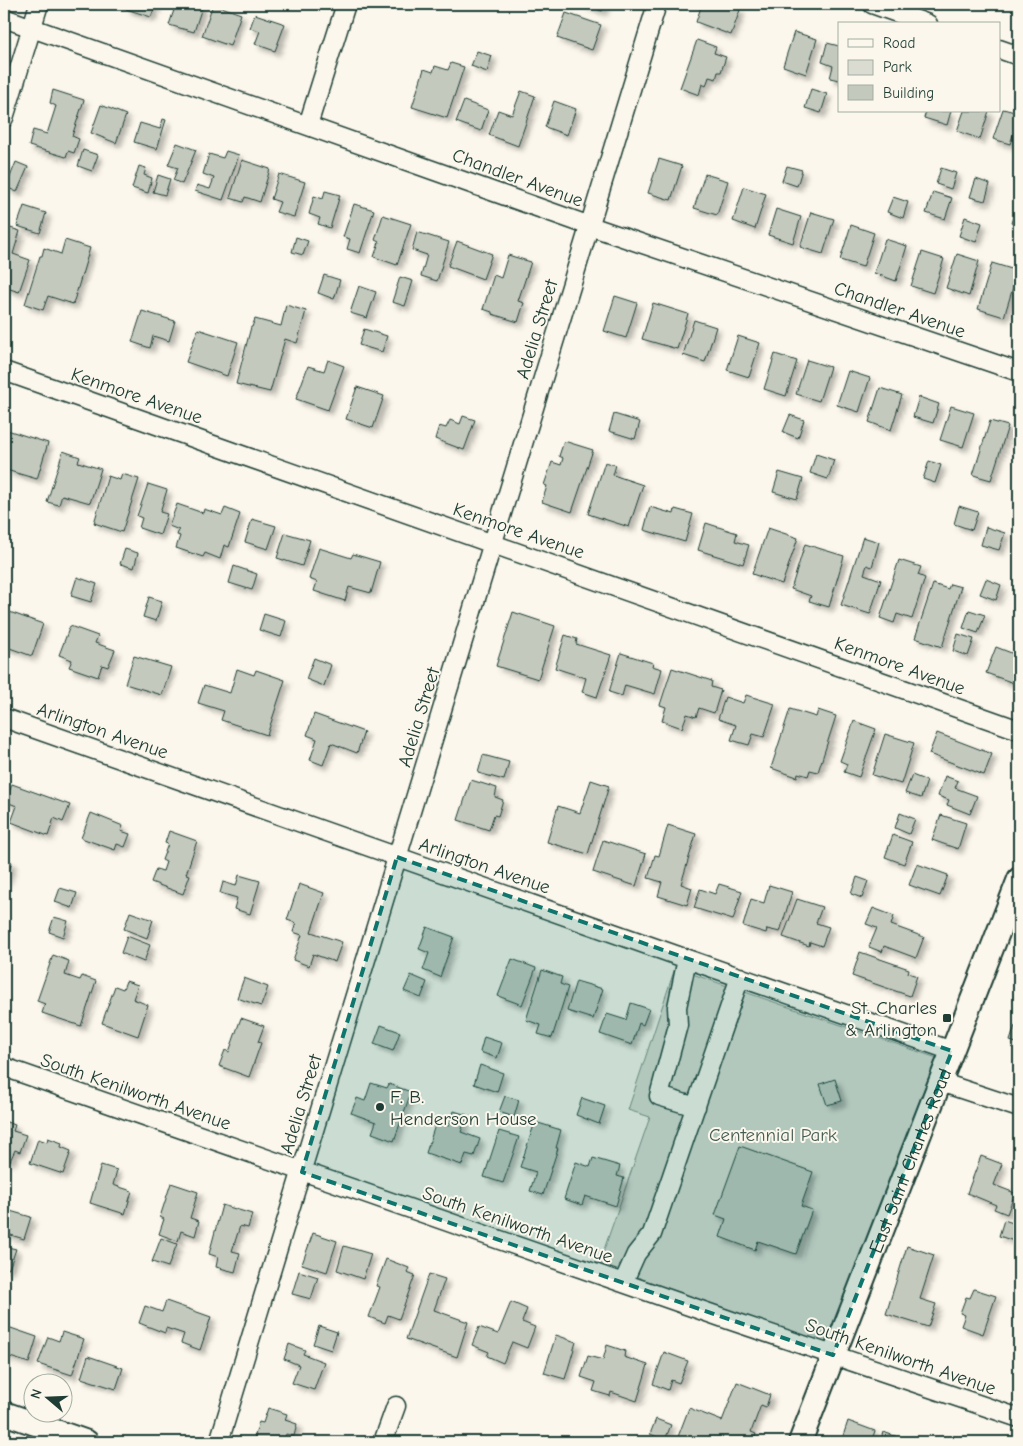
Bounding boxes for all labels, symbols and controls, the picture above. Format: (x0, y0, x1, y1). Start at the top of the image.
legend (838, 22, 1000, 112)
text: Road (883, 34, 915, 52)
text: Park (883, 58, 912, 76)
text: Building (883, 84, 934, 102)
street label: Chandler Avenue (449, 144, 586, 212)
street label: Adelia Street (511, 276, 563, 382)
street label: Chandler Avenue (831, 277, 968, 343)
street label: Kenmore Avenue (68, 363, 205, 429)
street label: Kenmore Avenue (450, 498, 587, 564)
street label: Kenmore Avenue (831, 632, 968, 700)
street label: Adelia Street (393, 664, 445, 770)
street label: Arlington Avenue (34, 698, 171, 764)
street label: Arlington Avenue (416, 833, 553, 899)
place label: St. Charles & Arlington (845, 997, 937, 1041)
marker: St. Charles & Arlington (941, 1012, 953, 1024)
street label: South Kenilworth Avenue (38, 1049, 234, 1135)
street label: Adelia Street (275, 1051, 327, 1157)
street label: East Saint Charles Road (865, 1065, 956, 1256)
place label: F. B. Henderson House (390, 1086, 537, 1130)
marker: F. B. Henderson House (374, 1101, 386, 1113)
park label: Centennial Park (709, 1124, 838, 1146)
street label: South Kenilworth Avenue (420, 1182, 616, 1268)
street label: South Kenilworth Avenue (803, 1314, 999, 1400)
north arrow (22, 1374, 72, 1424)
text: N (27, 1387, 46, 1401)

